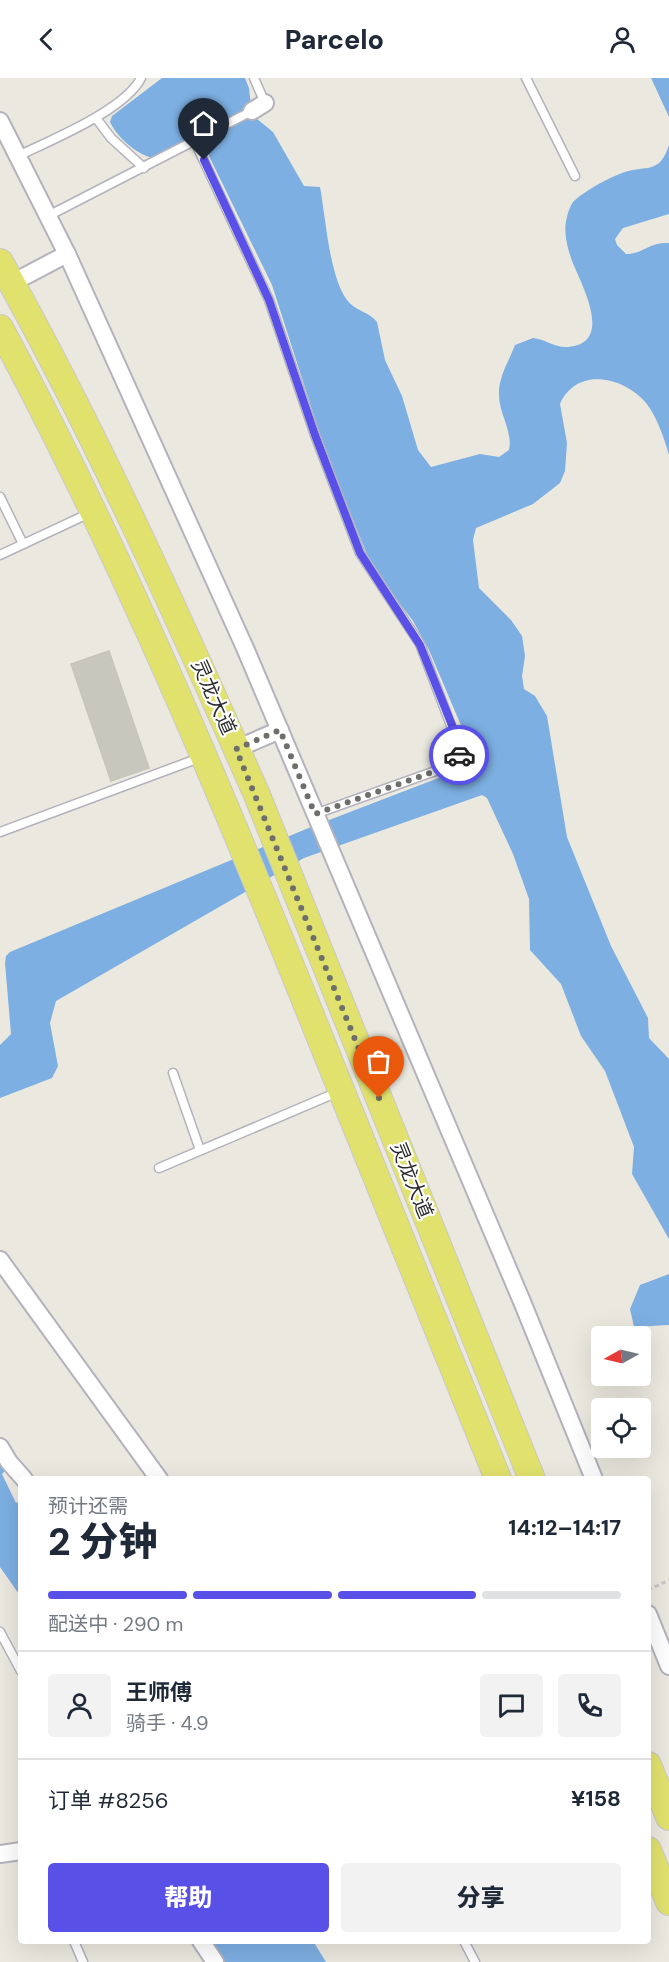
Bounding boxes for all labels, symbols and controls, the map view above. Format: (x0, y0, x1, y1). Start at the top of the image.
text: Parcelo (285, 22, 384, 57)
icon: back (30, 23, 63, 56)
icon: person (606, 23, 639, 56)
pin (178, 98, 229, 160)
icon: home (187, 107, 220, 140)
street label: 灵龙大道 (186, 655, 242, 739)
courier (429, 725, 489, 785)
icon: car (443, 739, 476, 772)
pin (353, 1036, 404, 1098)
icon: bag (362, 1045, 395, 1078)
street label: 灵龙大道 (385, 1138, 439, 1222)
north arrow (591, 1326, 651, 1386)
map controls (591, 1326, 651, 1458)
button: locate (591, 1398, 651, 1458)
text: 预计还需 (48, 1493, 128, 1519)
text: 14:12–14:17 (508, 1513, 621, 1542)
text: 2 分钟 (48, 1516, 158, 1567)
text: 配送中 · 290 m (48, 1611, 183, 1637)
button: person (48, 1674, 111, 1737)
button: chat (480, 1674, 543, 1737)
button: phone (558, 1674, 621, 1737)
text: 王师傅 (126, 1678, 192, 1707)
text: 骑手 · 4.9 (126, 1710, 209, 1736)
text: ¥158 (571, 1784, 621, 1813)
text: 订单 #8256 (48, 1786, 168, 1815)
button: 帮助 (48, 1863, 329, 1932)
button: 分享 (341, 1863, 621, 1932)

